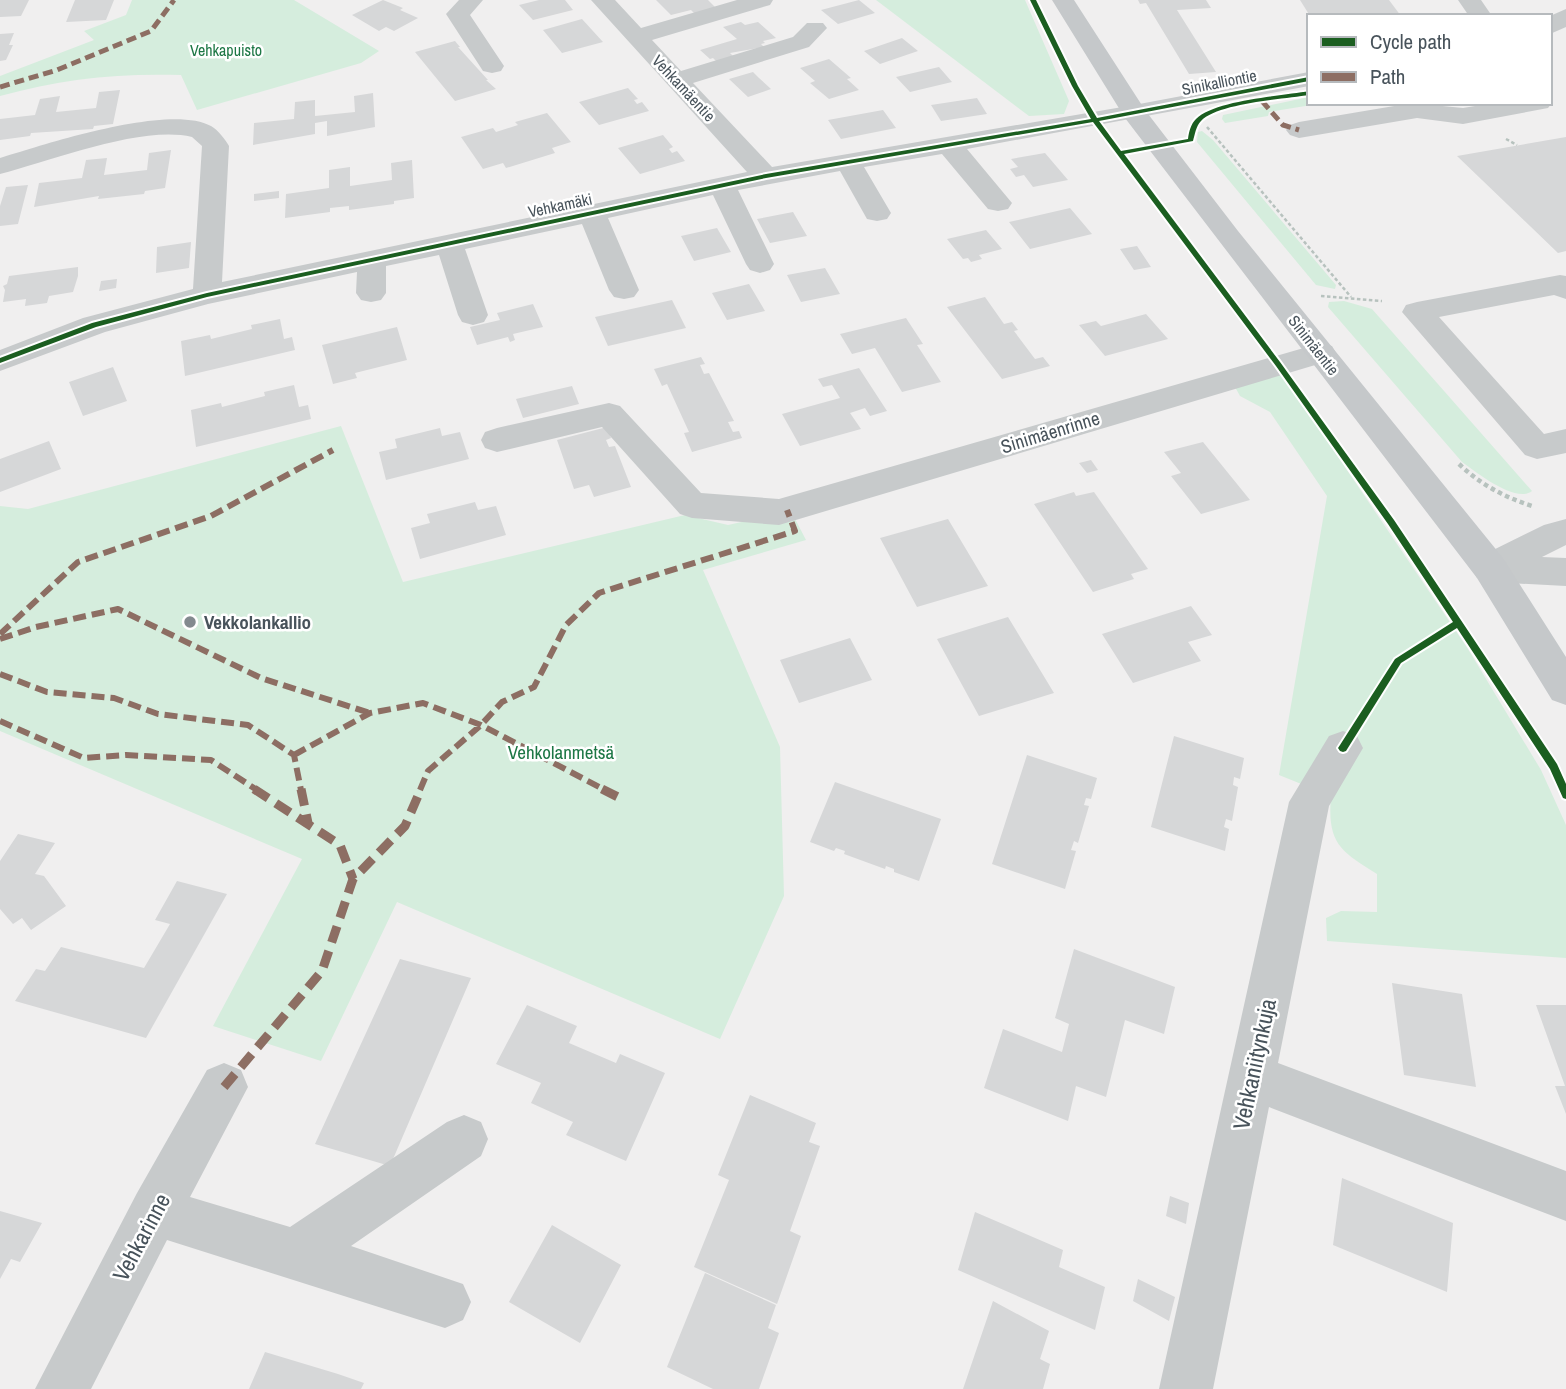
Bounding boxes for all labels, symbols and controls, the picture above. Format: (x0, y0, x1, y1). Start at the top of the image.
legend (1307, 14, 1552, 105)
text: Cycle path (1370, 27, 1451, 56)
park label: Vehkapuisto (190, 39, 262, 61)
street label: Vehkamäentie (647, 50, 721, 126)
text: Path (1370, 62, 1405, 91)
street label: Sinikalliontie (1180, 64, 1258, 100)
street label: Vehkamäki (526, 187, 594, 223)
street label: Sinimäentie (1284, 310, 1344, 380)
street label: Sinimäenrinne (997, 405, 1103, 459)
place label: Vekkolankallio (204, 609, 311, 635)
marker: Vekkolankallio (182, 614, 198, 630)
park label: Vehkolanmetsä (508, 739, 615, 765)
street label: Vehkaniitynkuja (1225, 995, 1283, 1132)
street label: Vehkarinne (105, 1188, 177, 1286)

